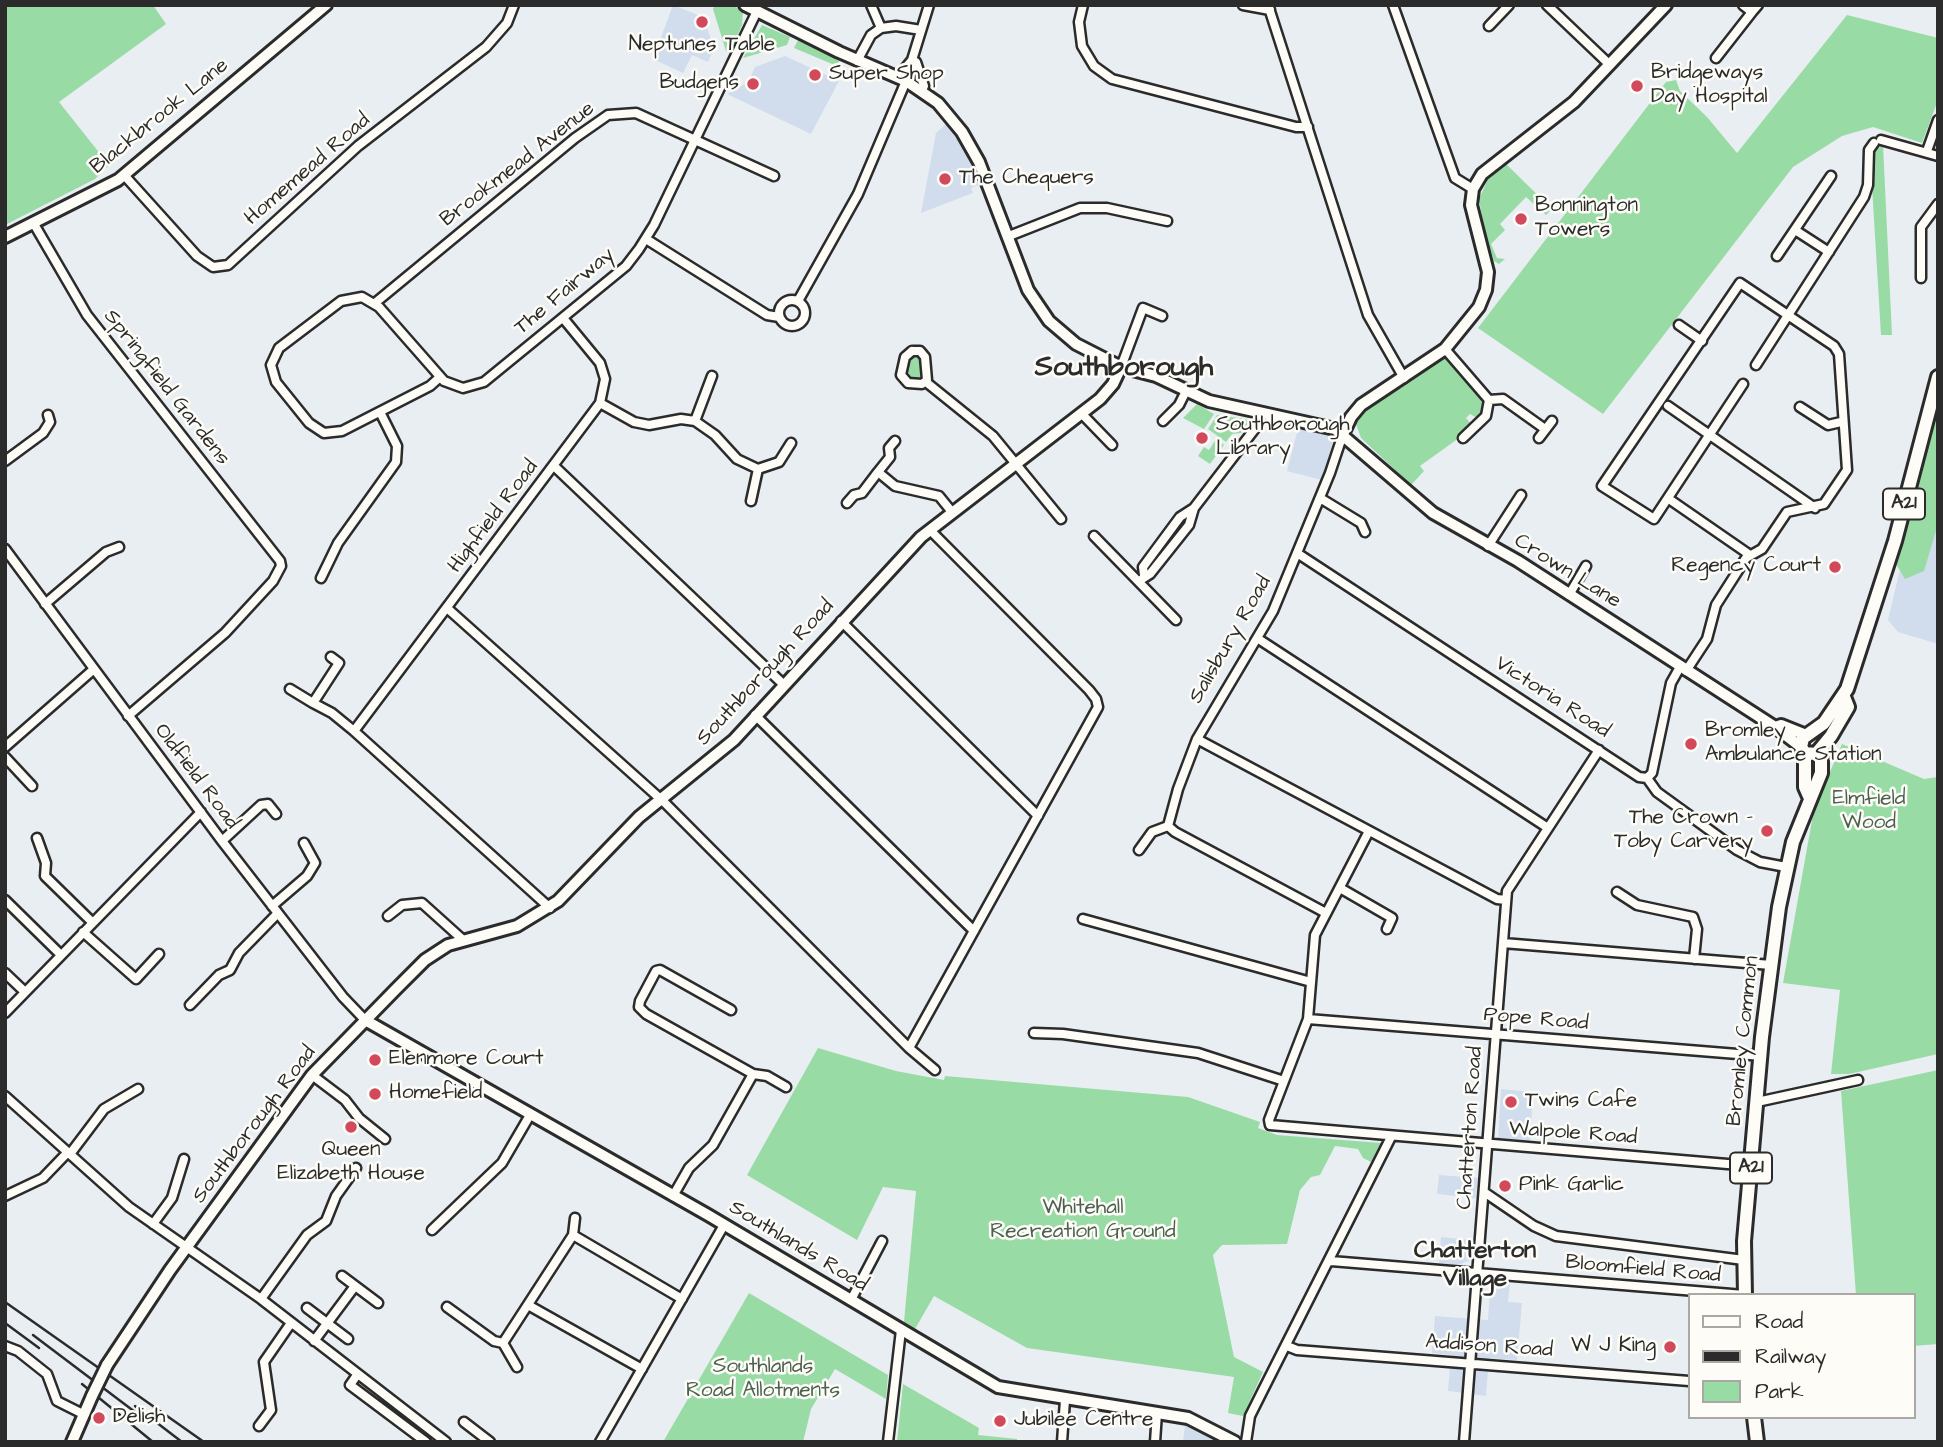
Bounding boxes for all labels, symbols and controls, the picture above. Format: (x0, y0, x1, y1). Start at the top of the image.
marker: Neptunes Table (694, 14, 710, 30)
place label: Neptunes Table (629, 33, 775, 59)
street label: Blackbrook Lane (86, 54, 234, 180)
place label: Bridgeways Day Hospital (1651, 61, 1768, 111)
place label: Super Shop (829, 62, 944, 88)
marker: Super Shop (807, 67, 823, 83)
place label: Budgens (659, 71, 739, 97)
marker: Budgens (745, 76, 761, 92)
marker: Bridgeways Day Hospital (1629, 78, 1645, 94)
street label: Brookmead Avenue (436, 97, 600, 233)
street label: Homemead Road (240, 109, 376, 231)
place label: The Chequers (959, 166, 1094, 192)
marker: The Chequers (937, 171, 953, 187)
place label: Bonnington Towers (1535, 194, 1638, 244)
marker: Bonnington Towers (1513, 211, 1529, 227)
street label: The Fairway (510, 243, 620, 341)
street label: Springfield Gardens (97, 305, 235, 471)
district label: Southborough (1035, 352, 1213, 386)
place label: Southborough Library (1216, 413, 1350, 463)
marker: Southborough Library (1194, 430, 1210, 446)
street label: Highfield Road (443, 456, 545, 578)
road number: A21 (1883, 489, 1925, 520)
street label: Crown Lane (1509, 529, 1625, 615)
place label: Regency Court (1671, 554, 1821, 580)
marker: Regency Court (1827, 559, 1843, 575)
street label: Salisbury Road (1184, 572, 1278, 708)
street label: Southborough Road (692, 595, 840, 751)
street label: Victoria Road (1490, 651, 1614, 745)
street label: Oldfield Road (148, 719, 244, 835)
place label: Bromley Ambulance Station (1705, 719, 1881, 769)
marker: Bromley Ambulance Station (1683, 736, 1699, 752)
park label: Elmfield Wood (1832, 787, 1906, 837)
place label: The Crown - Toby Carvery (1614, 806, 1753, 856)
marker: The Crown - Toby Carvery (1759, 823, 1775, 839)
street label: Bromley Common (1723, 955, 1765, 1127)
street label: Pope Road (1483, 1003, 1589, 1037)
street label: Southborough Road (188, 1041, 322, 1209)
street label: Chatterton Road (1453, 1046, 1489, 1210)
place label: Elenmore Court (389, 1047, 544, 1073)
marker: Elenmore Court (367, 1052, 383, 1068)
place label: Homefield (389, 1081, 482, 1107)
marker: Homefield (367, 1086, 383, 1102)
place label: Twins Cafe (1525, 1089, 1637, 1115)
marker: Twins Cafe (1503, 1094, 1519, 1110)
street label: Walpole Road (1508, 1117, 1638, 1151)
marker: Queen Elizabeth House (343, 1119, 359, 1135)
place label: Queen Elizabeth House (277, 1138, 425, 1188)
road number: A21 (1730, 1152, 1772, 1184)
place label: Pink Garlic (1519, 1173, 1624, 1199)
marker: Pink Garlic (1497, 1178, 1513, 1194)
street label: Southlands Road (724, 1196, 872, 1298)
park label: Whitehall Recreation Ground (990, 1196, 1176, 1246)
district label: Chatterton Village (1414, 1238, 1536, 1294)
street label: Bloomfield Road (1564, 1251, 1722, 1289)
legend (1688, 1293, 1915, 1419)
text: Road (1755, 1307, 1803, 1336)
street label: Addison Road (1424, 1330, 1554, 1364)
place label: W J King (1571, 1334, 1656, 1360)
marker: W J King (1662, 1339, 1678, 1355)
text: Railway (1755, 1342, 1826, 1371)
park label: Southlands Road Allotments (686, 1355, 840, 1405)
text: Park (1755, 1377, 1804, 1406)
place label: Delish (113, 1405, 165, 1431)
place label: Jubilee Centre (1014, 1408, 1153, 1434)
marker: Delish (91, 1410, 107, 1426)
marker: Jubilee Centre (992, 1413, 1008, 1429)

